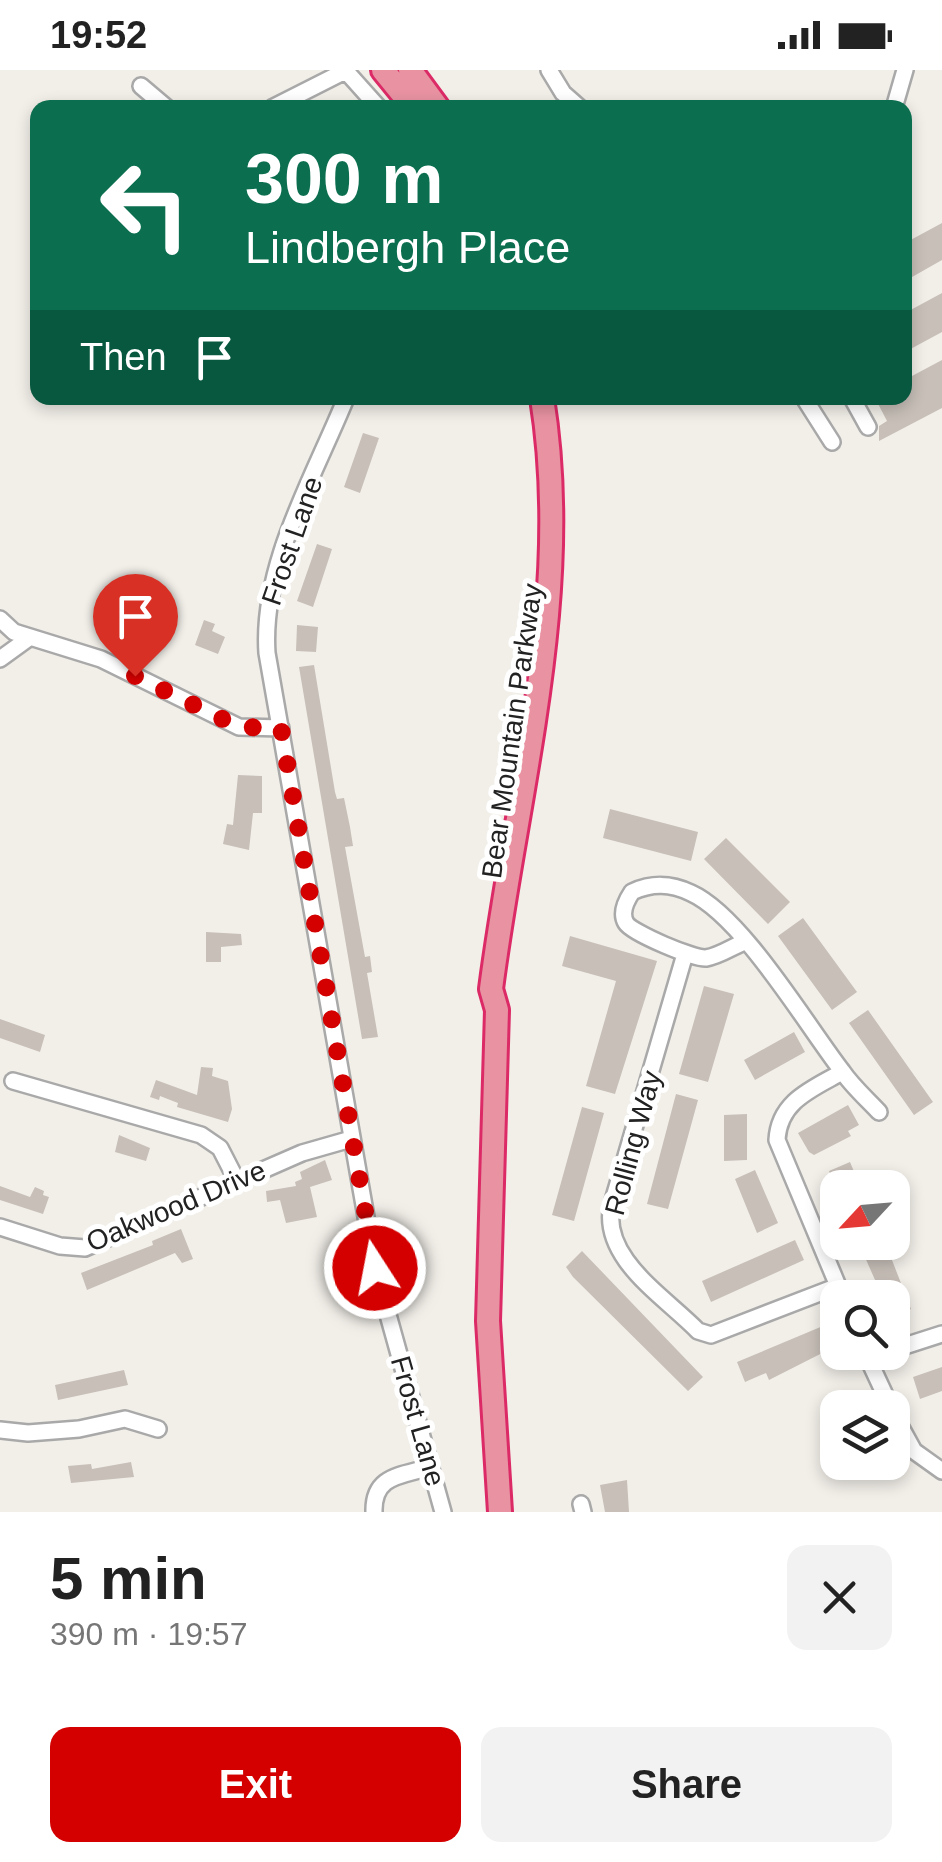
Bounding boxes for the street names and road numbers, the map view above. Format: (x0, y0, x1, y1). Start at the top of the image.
street label: Frost Lane (256, 473, 328, 609)
street label: Bear Mountain Parkway (476, 582, 548, 880)
street label: Rolling Way (599, 1067, 667, 1219)
street label: Oakwood Drive (82, 1154, 270, 1258)
street label: Frost Lane (385, 1352, 451, 1490)

